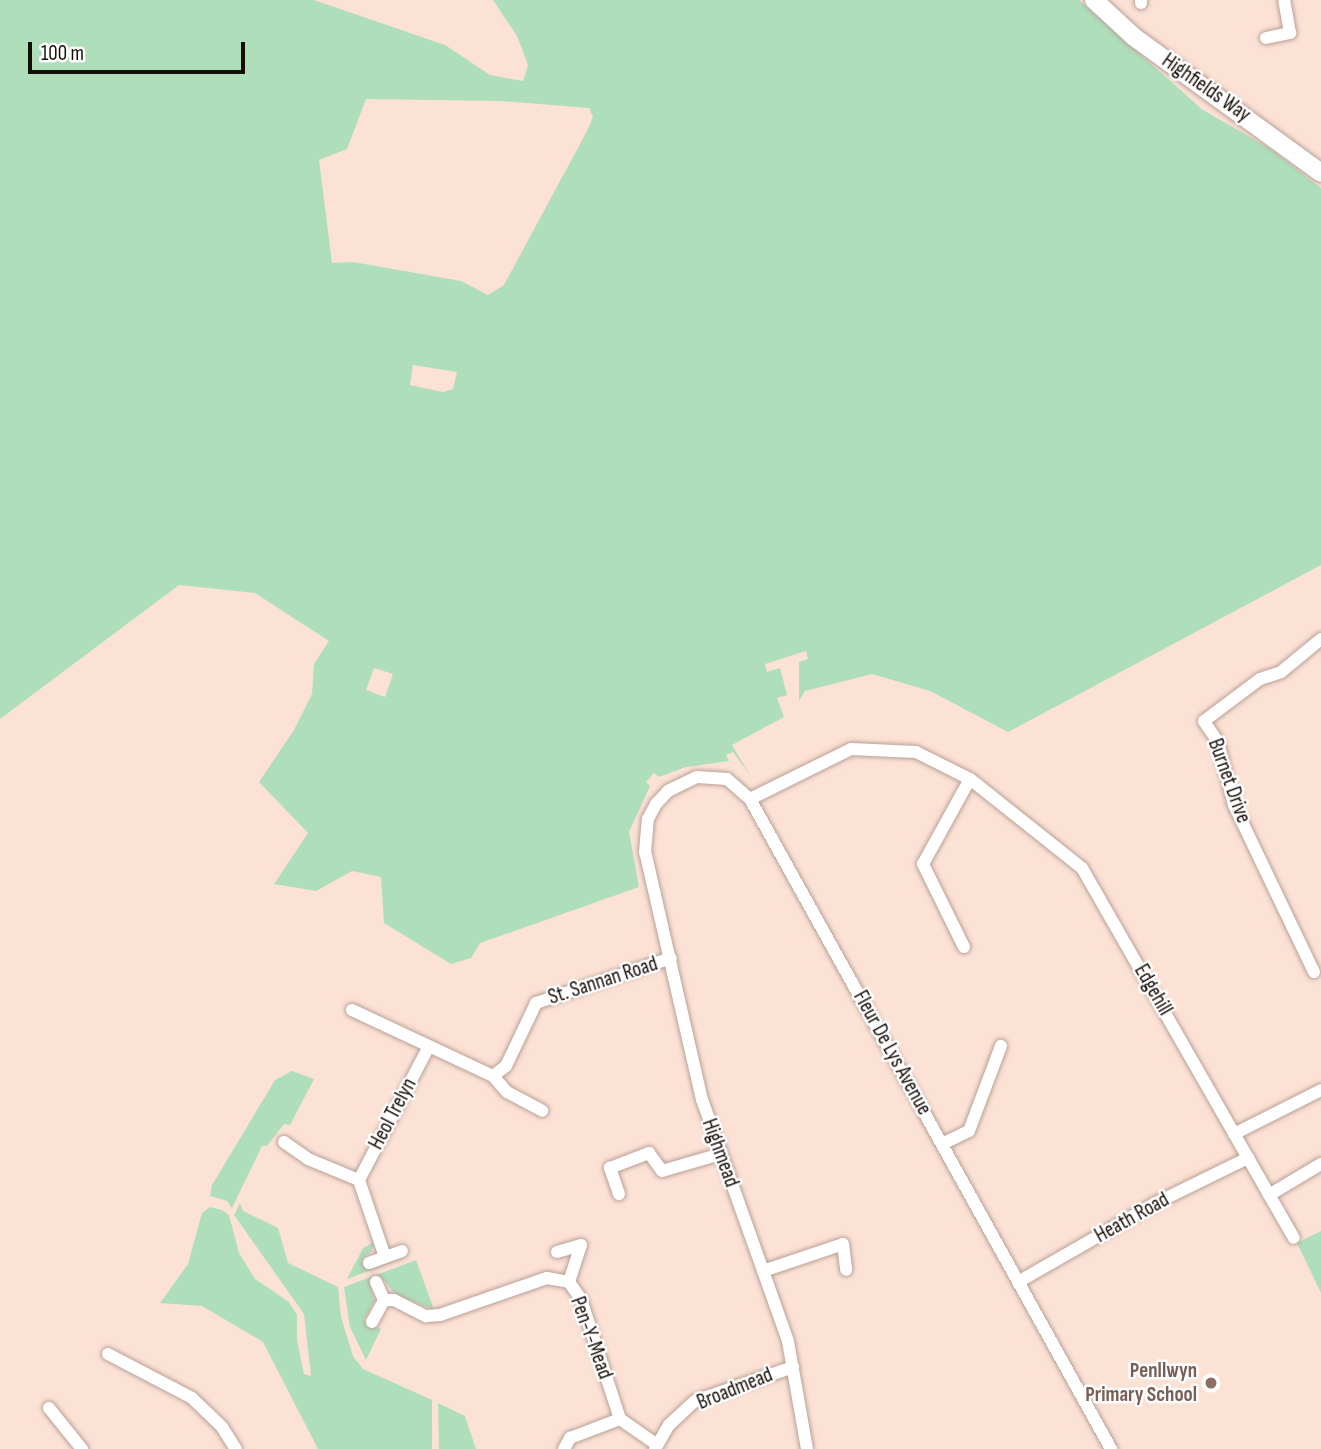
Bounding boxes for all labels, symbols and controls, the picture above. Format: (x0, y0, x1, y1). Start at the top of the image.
scale bar (32, 28, 248, 72)
text: 100 m (41, 41, 84, 66)
street label: Highfields Way (1157, 48, 1255, 128)
street label: Burnet Drive (1202, 735, 1256, 827)
street label: St. Sannan Road (545, 951, 661, 1011)
street label: Edgehill (1128, 960, 1178, 1020)
street label: Fleur De Lys Avenue (847, 986, 937, 1120)
street label: Heol Trelyn (364, 1074, 422, 1154)
street label: Highmead (696, 1115, 744, 1191)
street label: Heath Road (1091, 1187, 1173, 1249)
street label: Pen-Y-Mead (564, 1293, 618, 1383)
place label: Penllwyn Primary School (1085, 1358, 1197, 1408)
street label: Broadmead (693, 1362, 777, 1416)
marker: Penllwyn Primary School (1203, 1375, 1219, 1391)

